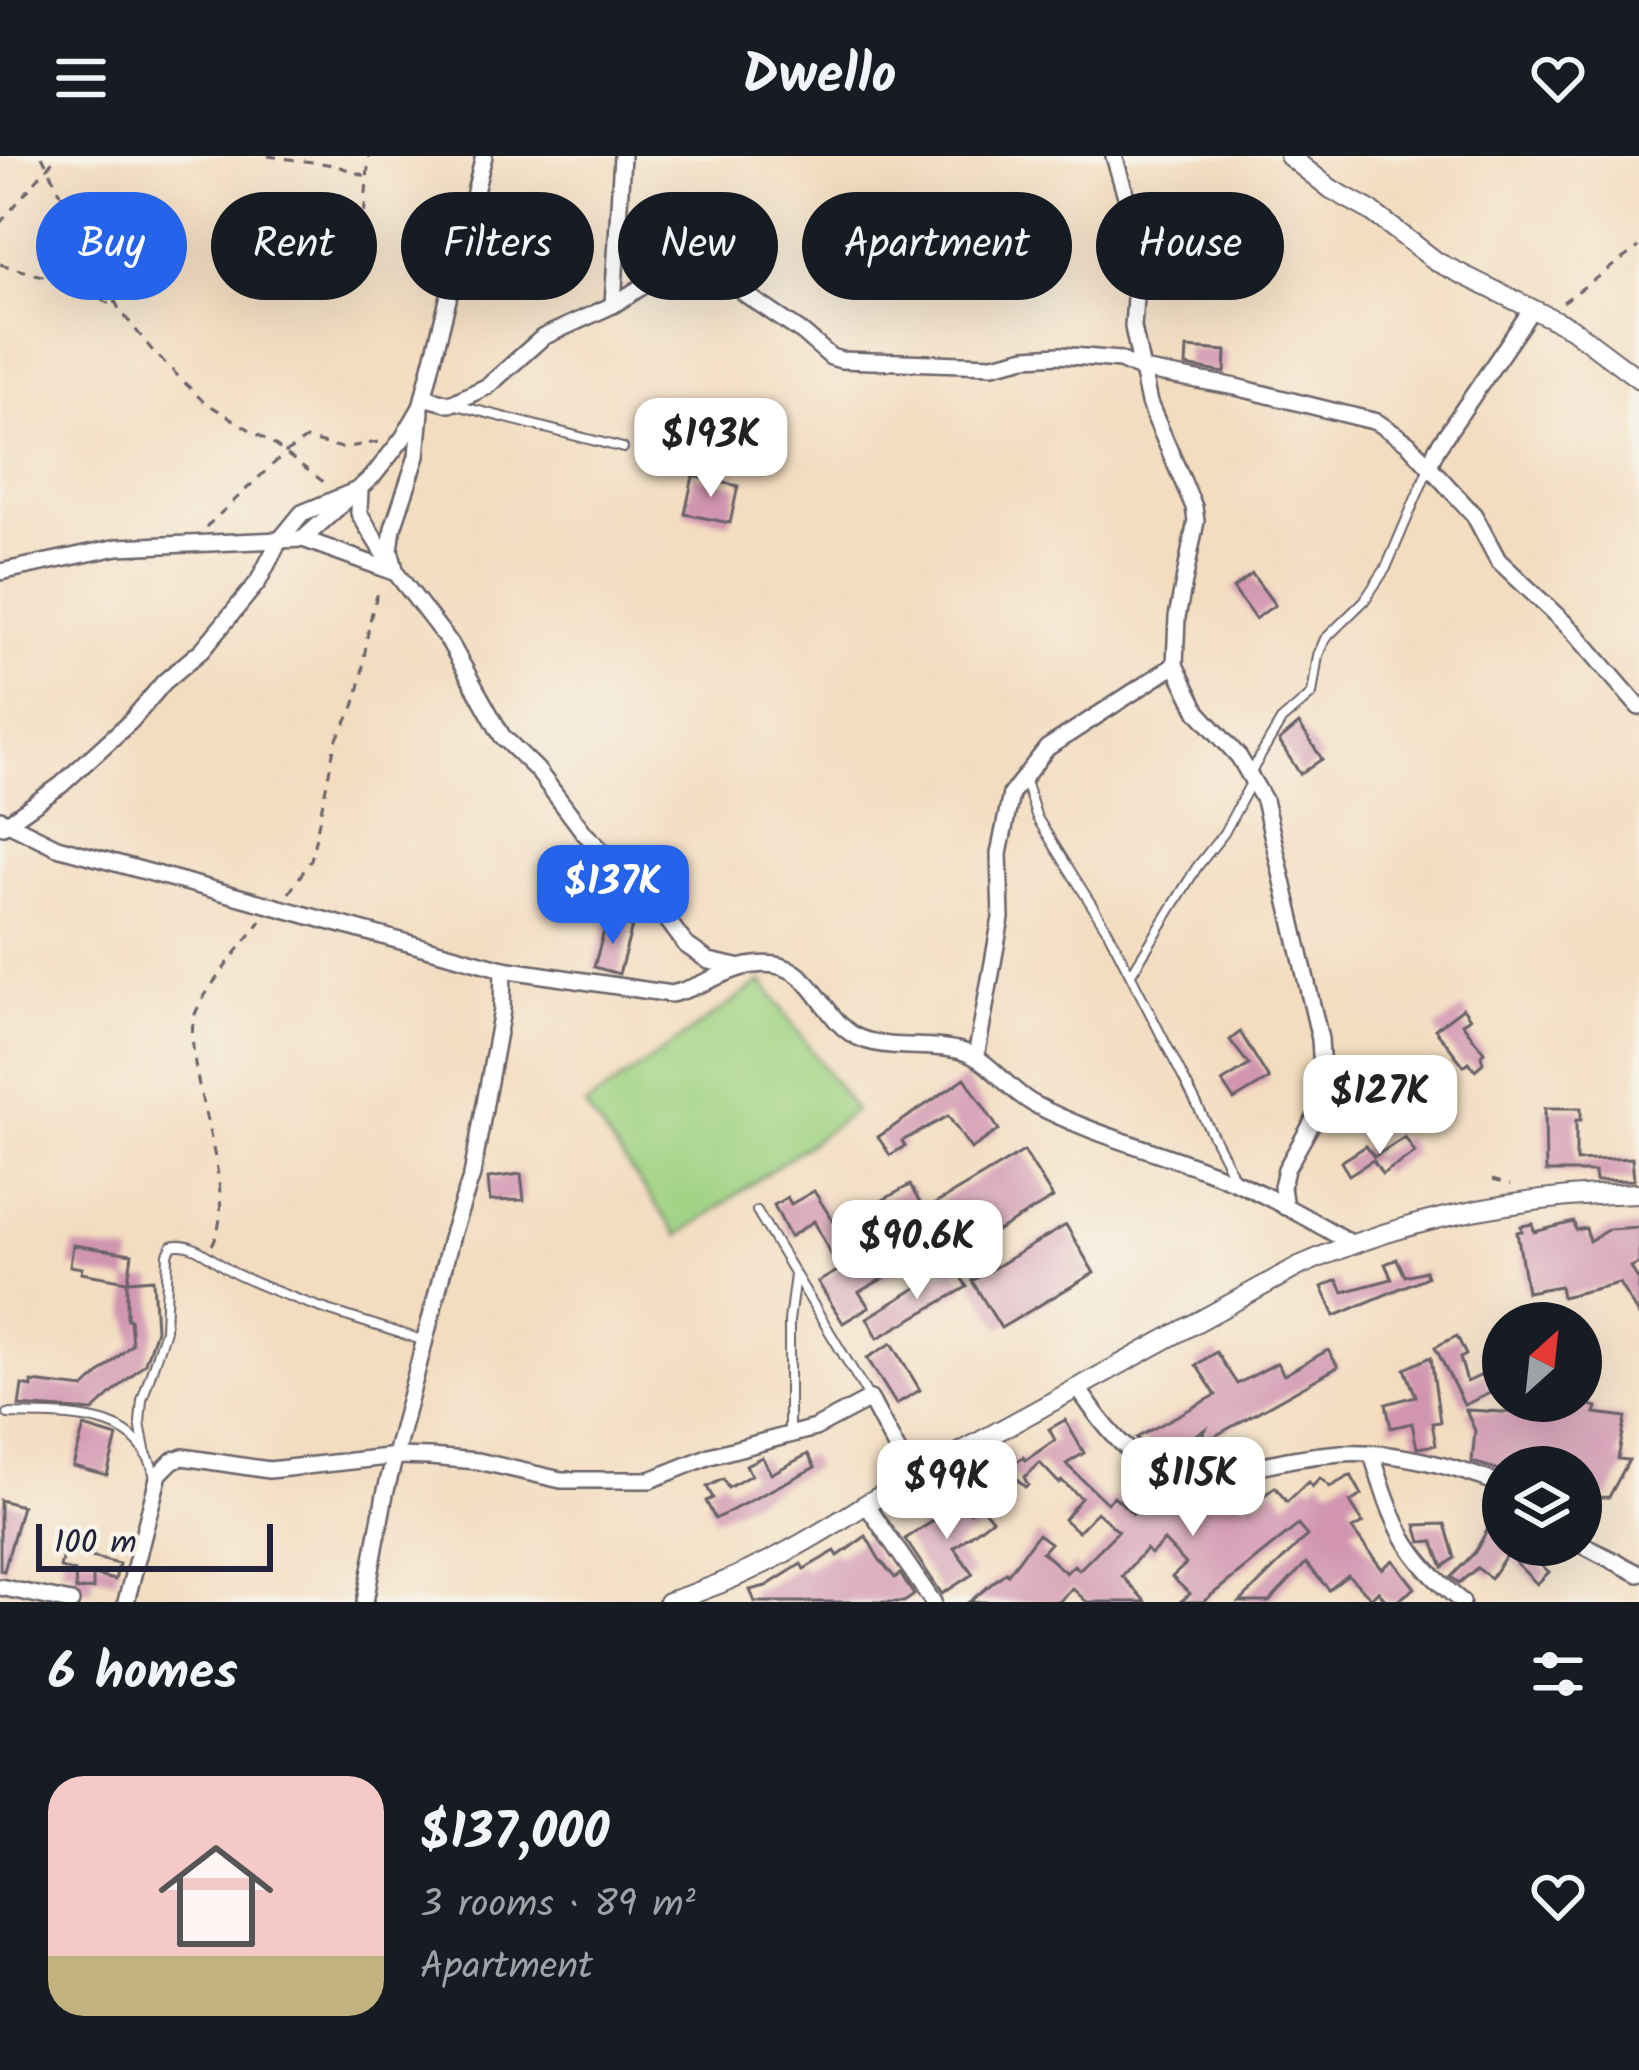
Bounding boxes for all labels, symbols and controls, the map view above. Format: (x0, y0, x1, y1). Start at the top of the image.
text: Dwello (742, 35, 897, 121)
icon: menu (48, 45, 114, 111)
icon: heart (1525, 45, 1591, 111)
chip: Buy (36, 192, 187, 300)
chip: Rent (211, 192, 377, 300)
chip: Filters (401, 192, 594, 300)
chip: New (618, 192, 778, 300)
chip: Apartment (802, 192, 1072, 300)
chip: House (1096, 192, 1284, 300)
pin: $193K (627, 398, 795, 500)
text: $193K (661, 406, 761, 468)
pin: $137K (529, 845, 697, 947)
text: $137K (564, 853, 662, 915)
pin: $127K (1296, 1055, 1464, 1157)
text: $127K (1330, 1063, 1430, 1125)
pin: $90.6K (819, 1200, 1015, 1302)
text: $90.6K (859, 1208, 975, 1270)
north arrow (1482, 1302, 1602, 1422)
map controls (1482, 1302, 1602, 1566)
pin: $115K (1109, 1437, 1277, 1539)
pin: $99K (876, 1440, 1018, 1542)
text: $115K (1148, 1445, 1238, 1507)
button: layers (1482, 1446, 1602, 1566)
text: $99K (904, 1448, 990, 1510)
scale bar (36, 1518, 273, 1571)
text: 100 m (54, 1518, 137, 1571)
text: 6 homes (48, 1634, 238, 1715)
icon: filters (1525, 1641, 1591, 1707)
text: $137,000 (420, 1794, 609, 1875)
icon: home (144, 1824, 288, 1968)
icon: heart (1525, 1863, 1591, 1929)
text: 3 rooms · 89 m² (420, 1875, 696, 1937)
text: Apartment (420, 1937, 593, 1999)

